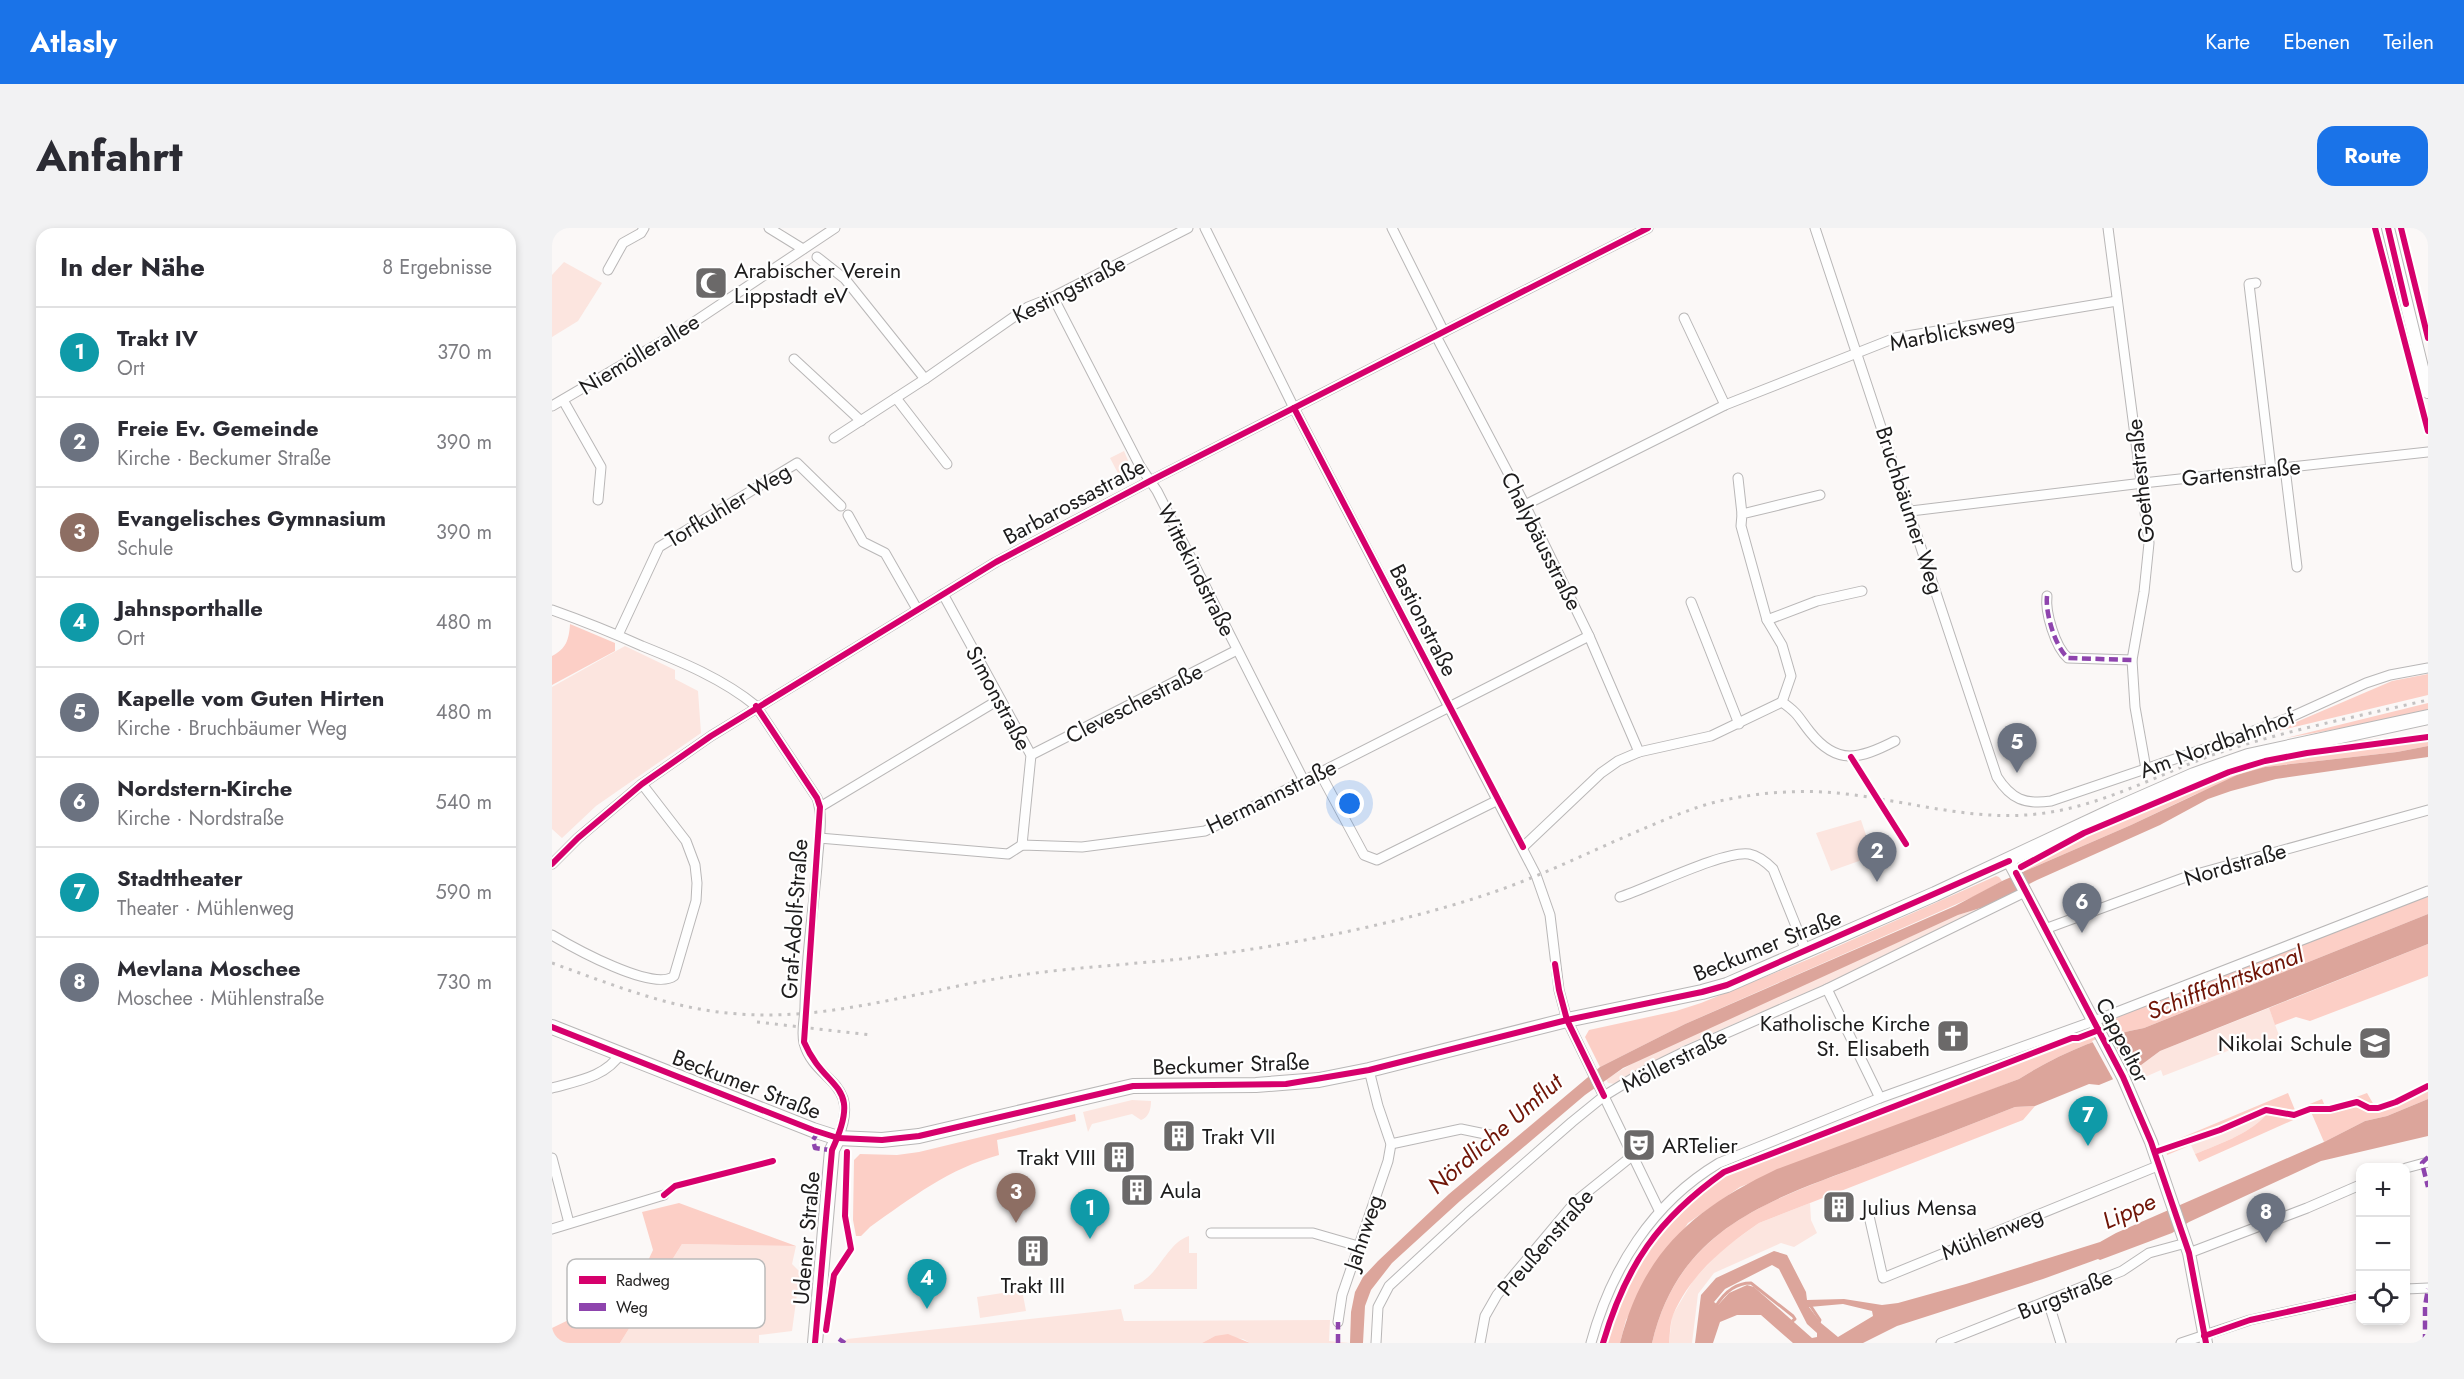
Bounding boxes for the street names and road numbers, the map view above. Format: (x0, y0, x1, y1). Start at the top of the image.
street label: Kestingstraße (1007, 247, 1131, 331)
street label: Marblicksweg (1887, 303, 2017, 359)
street label: Niemöllerallee (573, 305, 705, 403)
street label: Goethestraße (2118, 417, 2162, 545)
street label: Bruchbäumer Weg (1868, 422, 1952, 598)
street label: Barbarossastraße (997, 450, 1151, 552)
street label: Gartenstraße (2180, 450, 2302, 494)
street label: Torfkuhler Weg (659, 455, 797, 555)
street label: Chalybäusstraße (1493, 466, 1591, 616)
street label: Wittekindstraße (1150, 498, 1244, 642)
street label: Bastionstraße (1382, 558, 1466, 682)
street label: Simonstraße (958, 640, 1040, 756)
street label: Cleveschestraße (1060, 655, 1208, 751)
street label: Am Nordbahnhof (2135, 700, 2300, 786)
street label: Hermannstraße (1200, 751, 1342, 841)
street label: Nordstraße (2180, 834, 2290, 894)
street label: Graf-Adolf-Straße (772, 838, 816, 1000)
street label: Beckumer Straße (1688, 901, 1846, 989)
street label: Cappeltor (2088, 992, 2158, 1089)
street label: Möllerstraße (1616, 1020, 1732, 1100)
street label: Beckumer Straße (668, 1041, 826, 1127)
street label: Beckumer Straße (1152, 1045, 1310, 1083)
street label: Udener Straße (784, 1170, 828, 1306)
street label: Preußenstraße (1489, 1181, 1601, 1303)
street label: Jahnweg (1334, 1190, 1391, 1277)
street label: Mühlenweg (1936, 1198, 2048, 1268)
street label: Burgstraße (2013, 1261, 2117, 1327)

